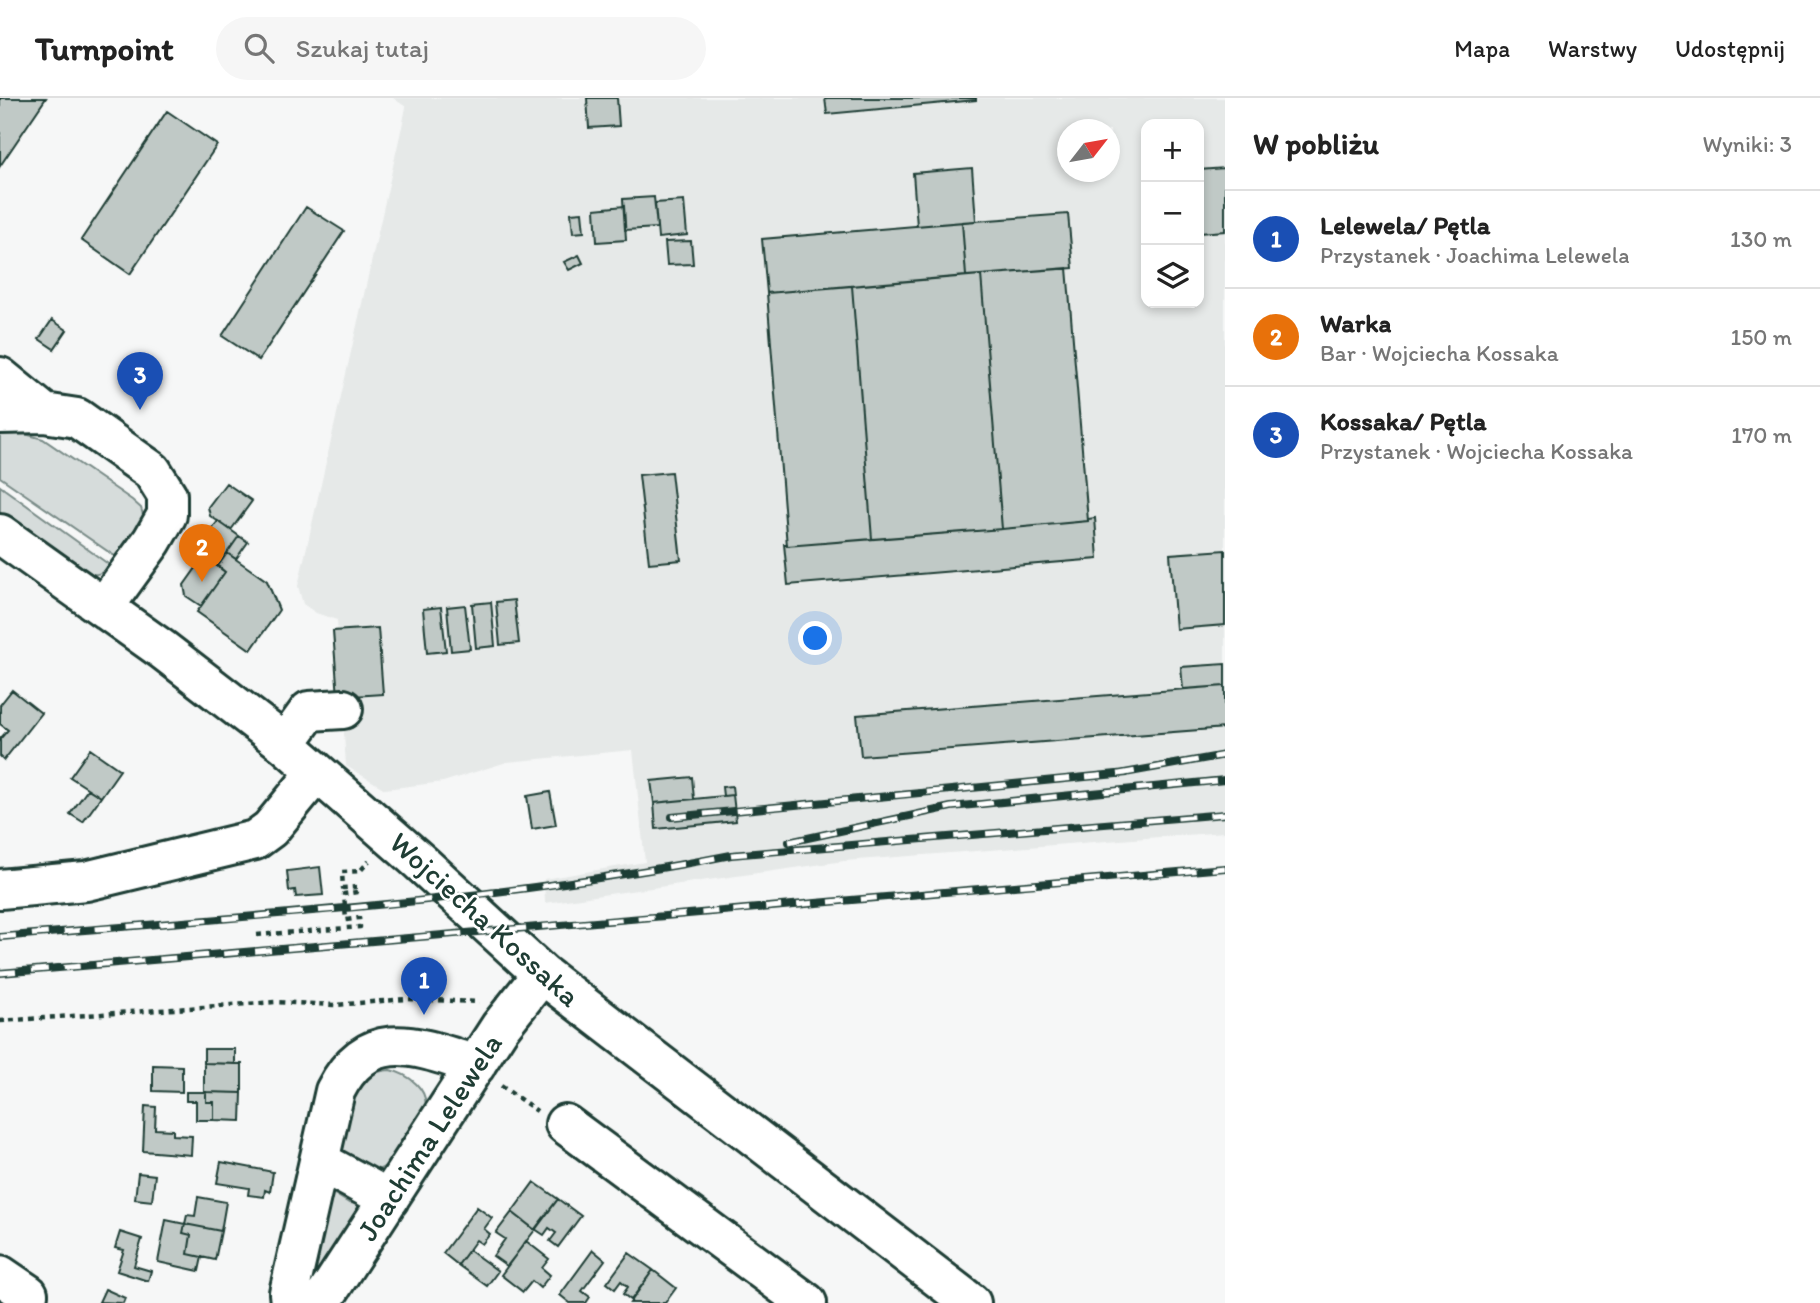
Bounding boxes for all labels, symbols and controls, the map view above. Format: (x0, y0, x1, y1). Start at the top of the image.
search box (216, 17, 706, 80)
text: Turnpoint (35, 29, 174, 68)
icon: search (240, 29, 278, 67)
text: Szukaj tutaj (296, 32, 429, 64)
text: Mapa (1454, 34, 1510, 63)
text: Warstwy (1548, 34, 1637, 63)
text: Udostępnij (1675, 34, 1785, 63)
north arrow (1057, 119, 1120, 182)
map controls (1141, 119, 1204, 308)
button: + (1141, 119, 1204, 182)
text: W pobliżu (1253, 125, 1379, 162)
text: Wyniki: 3 (1702, 130, 1792, 158)
button: − (1141, 182, 1204, 245)
text: Lelewela/ Pętla (1320, 209, 1490, 241)
text: 1 (1271, 225, 1281, 253)
text: 130 m (1730, 225, 1792, 253)
text: Przystanek · Joachima Lelewela (1320, 241, 1630, 269)
button: layers (1141, 245, 1204, 308)
text: Warka (1320, 307, 1391, 339)
text: 2 (1270, 323, 1282, 351)
text: 150 m (1731, 323, 1792, 351)
text: Bar · Wojciecha Kossaka (1320, 339, 1559, 367)
pin: 3 (117, 352, 163, 410)
text: Kossaka/ Pętla (1320, 405, 1487, 437)
text: 3 (1270, 421, 1282, 449)
text: 170 m (1731, 421, 1792, 449)
text: Przystanek · Wojciecha Kossaka (1320, 437, 1633, 465)
pin: 2 (179, 524, 225, 582)
your location (798, 621, 832, 655)
street label: Wojciecha Kossaka (382, 824, 588, 1015)
pin: 1 (401, 957, 447, 1015)
street label: Joachima Lelewela (348, 1026, 510, 1247)

